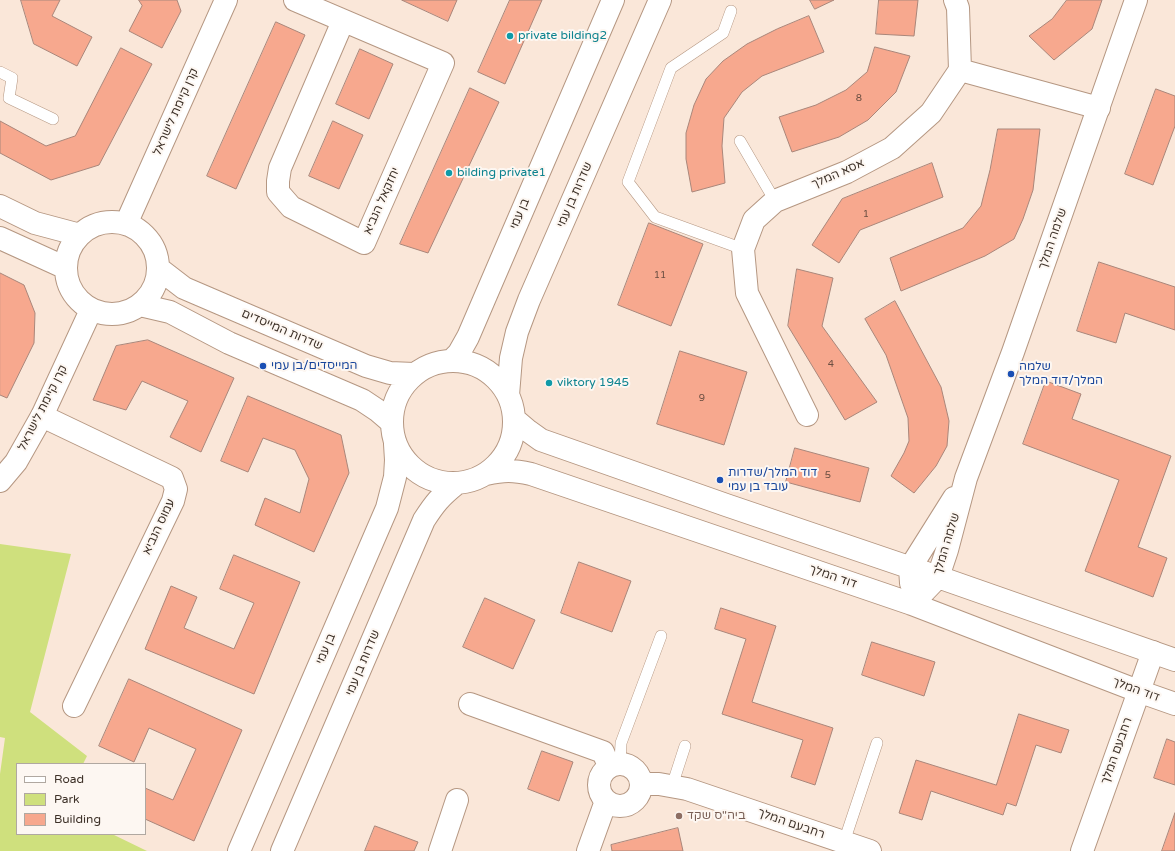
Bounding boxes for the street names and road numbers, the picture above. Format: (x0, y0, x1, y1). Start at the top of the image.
street label: קרן קיימת לישראל (150, 66, 202, 158)
street label: אסא המלך (810, 156, 866, 192)
street label: שדרות בן עמי (554, 160, 596, 230)
street label: יחזקאל הנביא (361, 165, 403, 237)
street label: בן עמי (507, 196, 533, 232)
street label: שלמה המלך (1036, 206, 1070, 272)
street label: שדרות המייסדים (239, 306, 325, 354)
street label: קרן קיימת לישראל (15, 363, 71, 453)
street label: עמוס הנביא (140, 497, 178, 557)
street label: שלמה המלך (931, 511, 963, 577)
street label: דוד המלך (807, 562, 859, 592)
street label: שדרות בן עמי (343, 628, 383, 698)
street label: בן עמי (313, 631, 339, 667)
street label: דוד המלך (1110, 675, 1162, 705)
street label: רחבעם המלך (1098, 716, 1136, 786)
street label: רחבעם המלך (756, 806, 826, 842)

